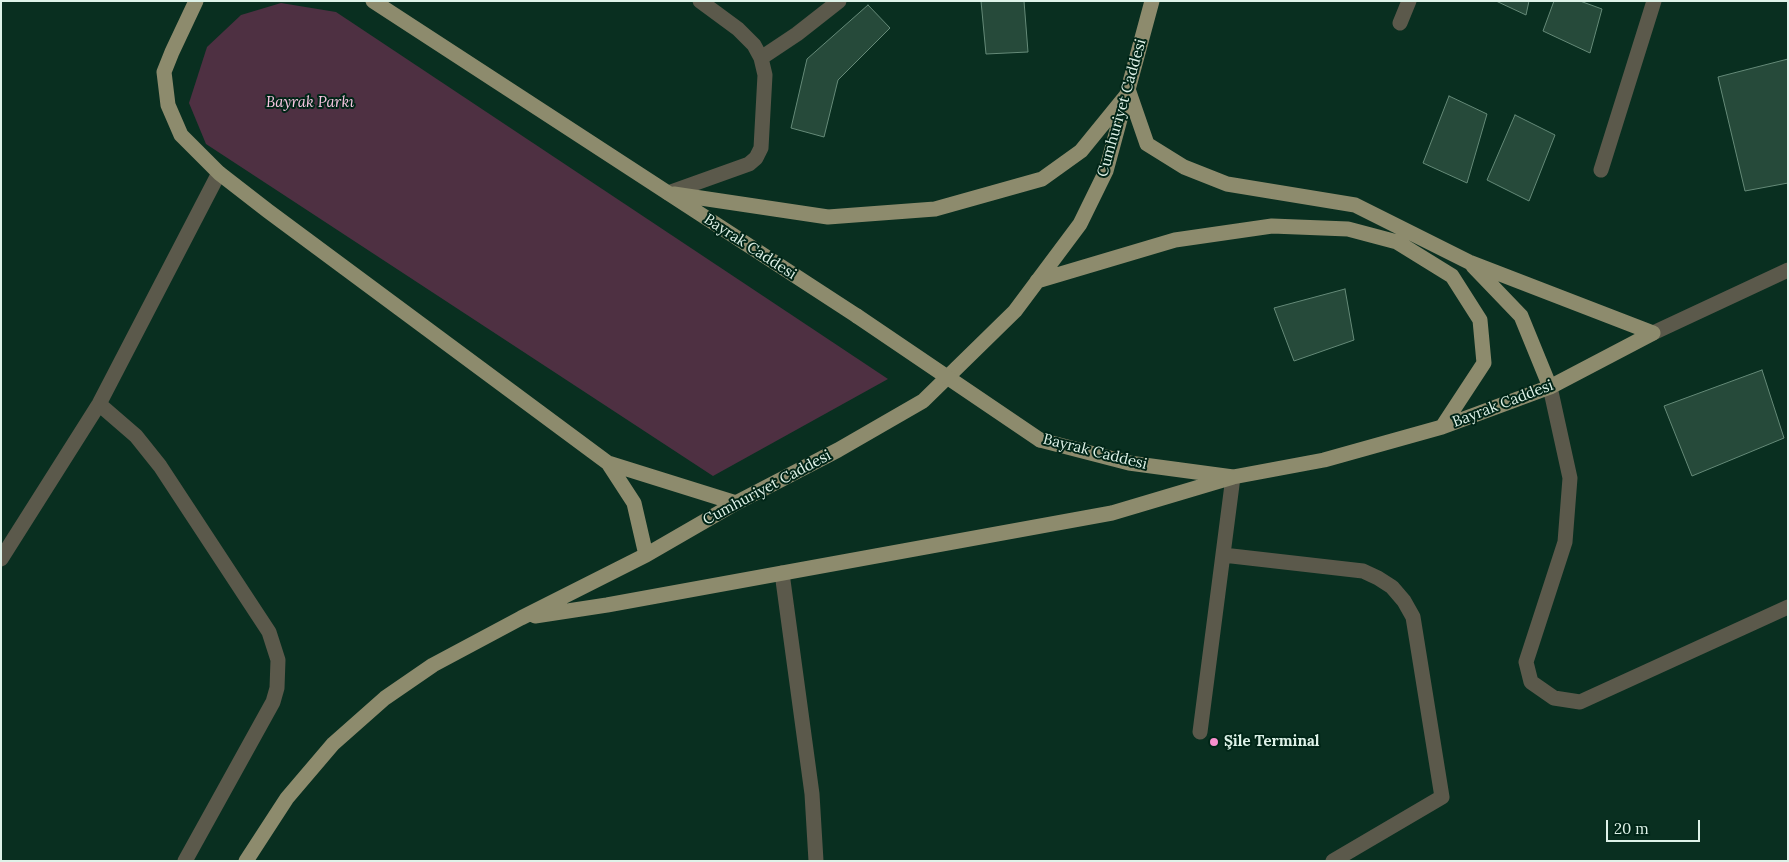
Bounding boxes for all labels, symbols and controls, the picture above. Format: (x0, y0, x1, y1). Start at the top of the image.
street label: Cumhuriyet Caddesi (1094, 37, 1150, 179)
park label: Bayrak Parkı (266, 94, 354, 112)
street label: Bayrak Caddesi (700, 210, 800, 284)
street label: Bayrak Caddesi (1450, 377, 1556, 431)
street label: Bayrak Caddesi (1041, 430, 1149, 474)
street label: Cumhuriyet Caddesi (700, 447, 834, 529)
place label: Şile Terminal (1224, 733, 1320, 751)
marker: Şile Terminal (1208, 736, 1220, 748)
scale bar (1609, 810, 1703, 842)
text: 20 m (1614, 819, 1649, 838)

